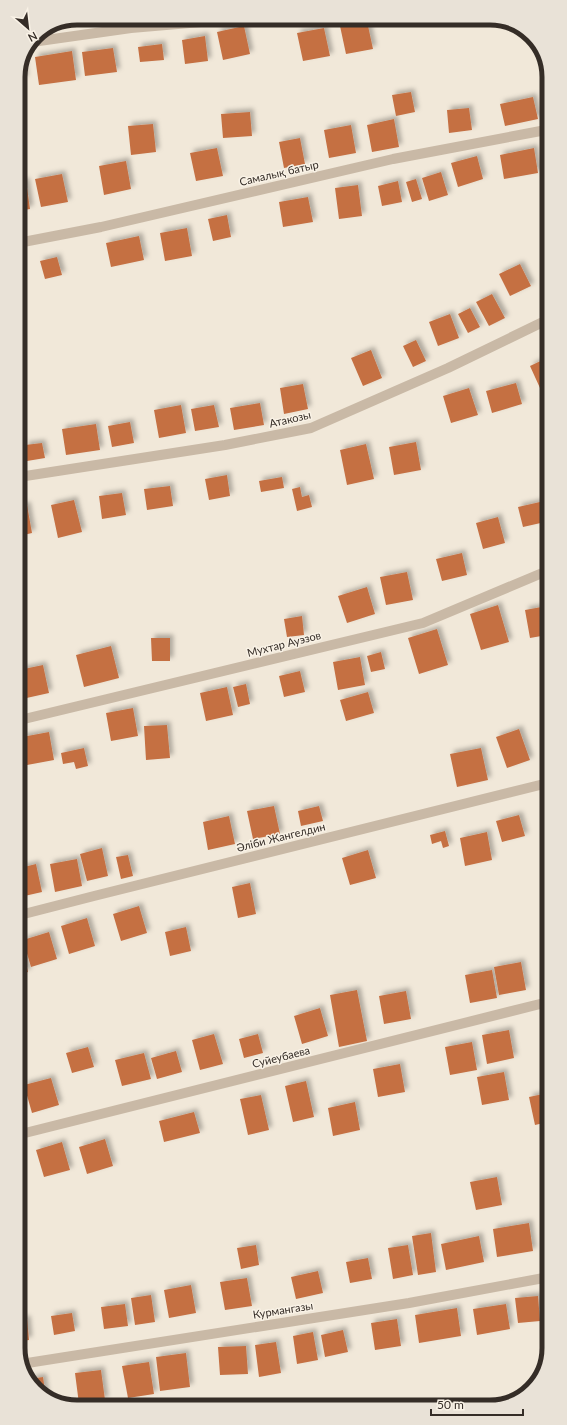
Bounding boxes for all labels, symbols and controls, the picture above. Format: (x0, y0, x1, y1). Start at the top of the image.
north arrow (8, 8, 48, 48)
text: N (26, 30, 40, 45)
street label: Самалық батыр (238, 157, 320, 188)
street label: Атакозы (268, 407, 312, 430)
street label: Мухтар Ауэзов (246, 628, 322, 659)
street label: Әліби Жангелдин (235, 819, 327, 854)
street label: Суйеубаева (251, 1043, 311, 1070)
street label: Курмангазы (252, 1298, 314, 1321)
scale bar (431, 1391, 523, 1417)
text: 50 m (437, 1397, 464, 1412)

